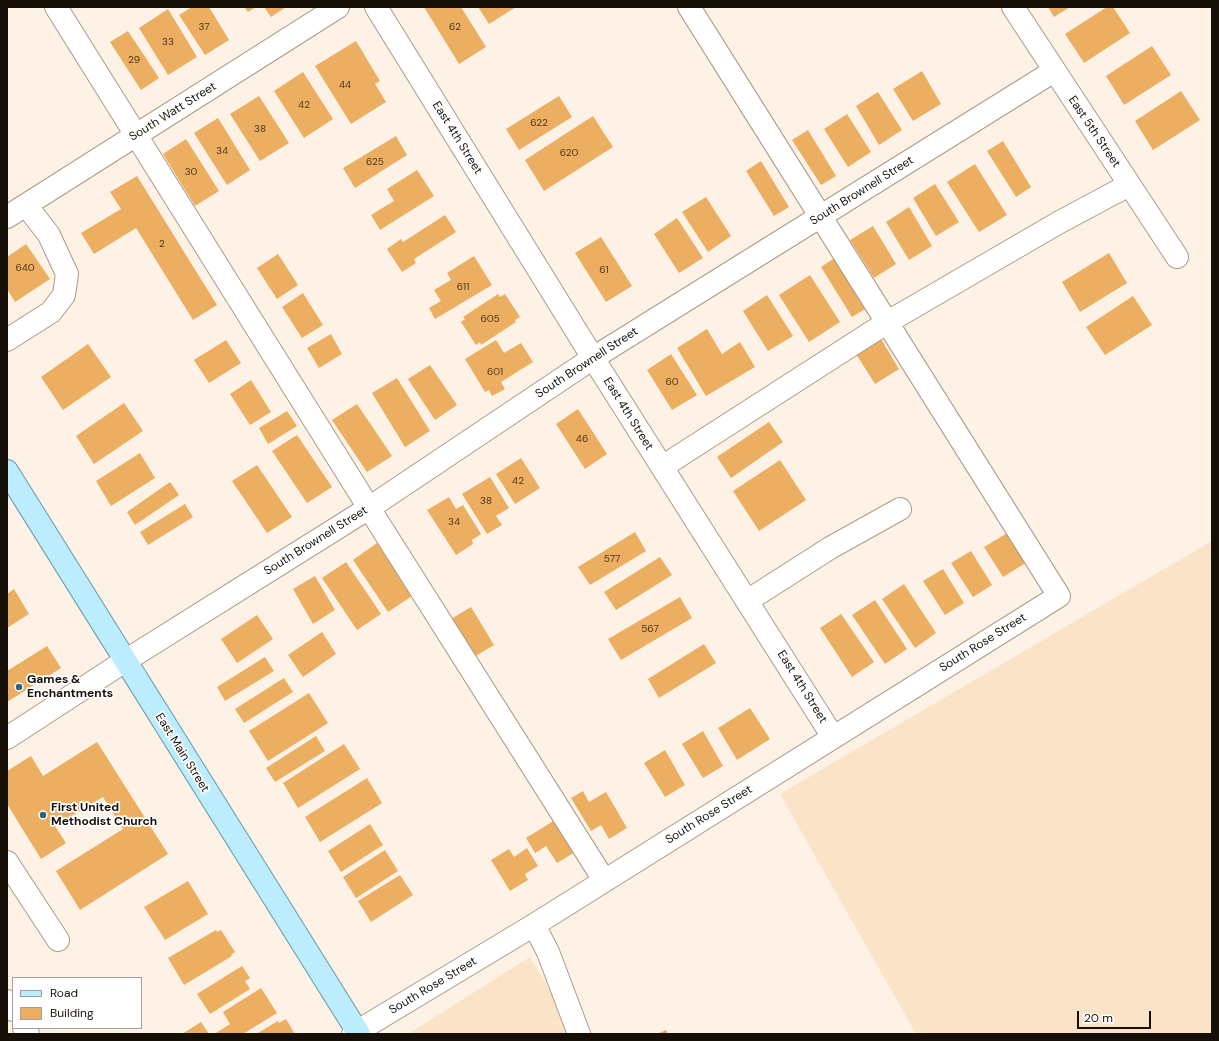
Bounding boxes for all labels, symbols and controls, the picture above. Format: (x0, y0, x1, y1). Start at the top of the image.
house number: 37 (198, 21, 210, 33)
house number: 62 (449, 21, 461, 33)
house number: 33 (162, 36, 174, 48)
house number: 29 (128, 54, 140, 66)
street label: South Watt Street (127, 79, 219, 145)
house number: 44 (339, 79, 351, 91)
street label: East 5th Street (1065, 94, 1123, 170)
house number: 42 (298, 99, 310, 111)
street label: East 4th Street (429, 99, 485, 177)
house number: 622 (530, 117, 548, 129)
house number: 38 (254, 123, 266, 135)
house number: 34 (216, 145, 228, 157)
house number: 620 (560, 147, 578, 159)
street label: South Brownell Street (808, 153, 916, 229)
house number: 625 (366, 156, 384, 168)
house number: 30 (185, 166, 197, 178)
house number: 2 (159, 238, 165, 250)
house number: 640 (15, 262, 35, 274)
house number: 61 (599, 264, 609, 276)
house number: 611 (457, 281, 469, 293)
house number: 605 (480, 313, 500, 325)
street label: South Brownell Street (533, 324, 641, 402)
house number: 601 (487, 366, 503, 378)
street label: East 4th Street (600, 375, 656, 453)
house number: 60 (665, 376, 679, 388)
house number: 46 (576, 433, 588, 445)
house number: 42 (512, 475, 524, 487)
house number: 38 (480, 495, 492, 507)
street label: South Brownell Street (262, 503, 370, 579)
house number: 34 (448, 516, 460, 528)
house number: 577 (604, 553, 620, 565)
street label: South Rose Street (937, 610, 1029, 676)
house number: 567 (641, 623, 659, 635)
street label: East 4th Street (774, 648, 830, 726)
place label: Games & Enchantments (27, 673, 113, 701)
marker: Games & Enchantments (14, 682, 24, 692)
street label: East Main Street (152, 711, 212, 795)
street label: South Rose Street (663, 782, 755, 848)
place label: First United Methodist Church (51, 801, 157, 829)
marker: First United Methodist Church (38, 810, 48, 820)
street label: South Rose Street (387, 954, 479, 1018)
legend (12, 977, 142, 1029)
text: Road (50, 985, 78, 1001)
scale bar (1079, 1003, 1153, 1029)
text: Building (50, 1005, 94, 1021)
text: 20 m (1084, 1010, 1113, 1026)

